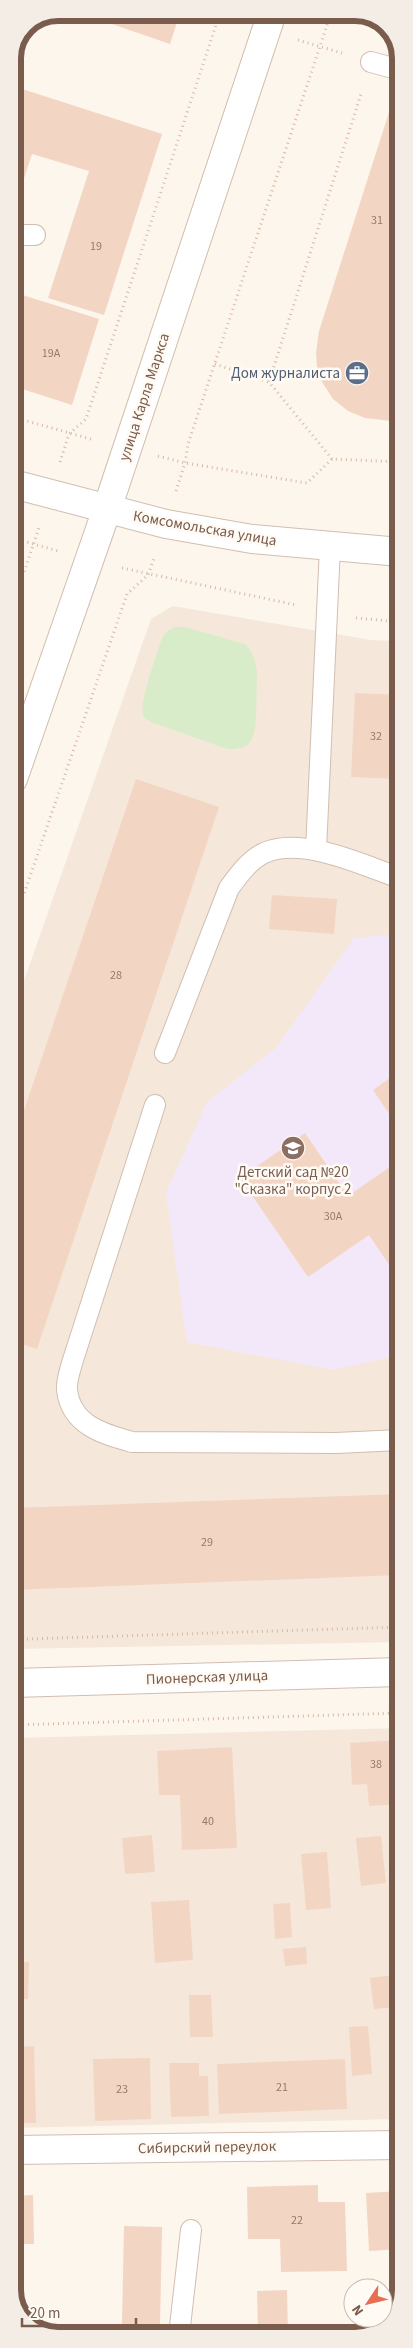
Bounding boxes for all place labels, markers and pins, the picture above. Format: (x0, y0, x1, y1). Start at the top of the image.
office icon: Дом журналиста (344, 360, 370, 386)
place label: Дом журналиста (231, 363, 340, 384)
school or university icon: Детский сад №20 "Сказка" корпус 2 (280, 1135, 306, 1161)
place label: Детский сад №20 "Сказка" корпус 2 (234, 1162, 352, 1200)

